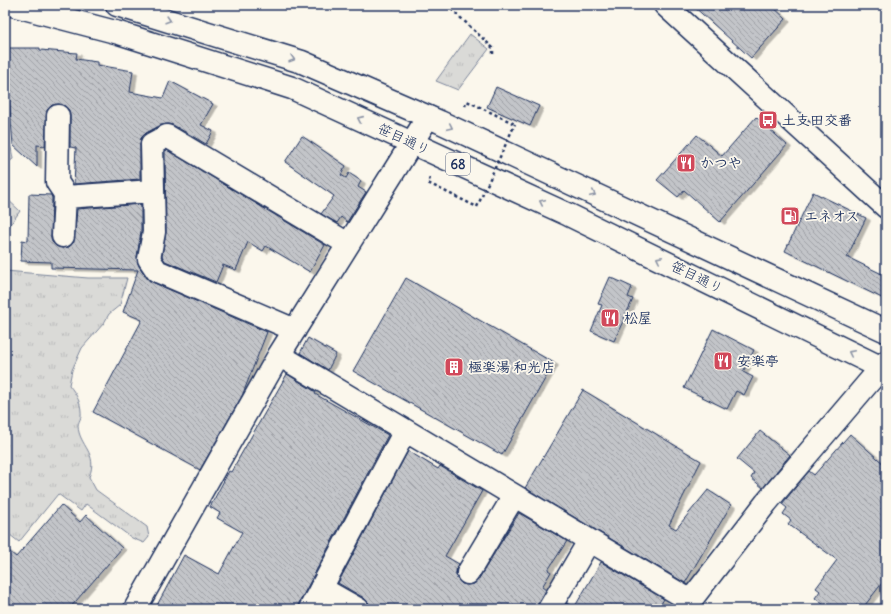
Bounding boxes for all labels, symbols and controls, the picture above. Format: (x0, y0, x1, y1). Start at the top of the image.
one-way arrow (164, 16, 171, 24)
one-way arrow (288, 54, 295, 63)
bus stop icon: 土支田交番 (757, 109, 779, 131)
place label: 土支田交番 (782, 111, 852, 129)
one-way arrow (356, 116, 364, 124)
street label: 笹目通り (375, 119, 433, 159)
one-way arrow (445, 122, 453, 130)
restaurant icon: かつや (675, 152, 697, 174)
road number: 68 (446, 153, 470, 175)
place label: かつや (700, 154, 742, 172)
one-way arrow (589, 189, 596, 197)
one-way arrow (538, 199, 545, 207)
fuel station icon: エネオス (779, 205, 801, 227)
place label: エネオス (804, 207, 859, 225)
one-way arrow (656, 256, 663, 264)
street label: 笹目通り (668, 257, 726, 297)
restaurant icon: 松屋 (599, 307, 621, 329)
place label: 松屋 (624, 309, 652, 327)
restaurant icon: 安楽亭 (712, 350, 734, 372)
one-way arrow (848, 350, 855, 358)
place label: 安楽亭 (737, 352, 779, 370)
building icon: 極楽湯 和光店 (443, 356, 465, 378)
place label: 極楽湯 和光店 (468, 358, 555, 376)

